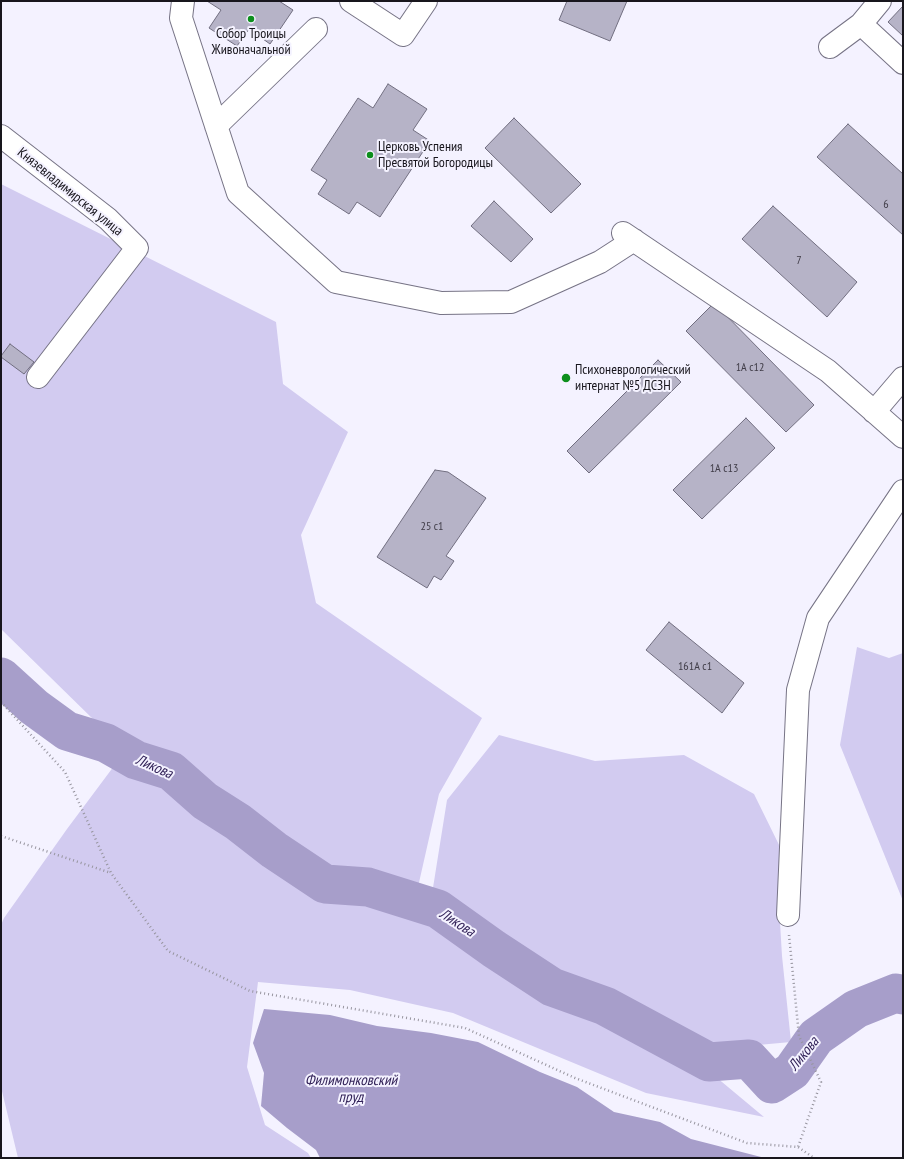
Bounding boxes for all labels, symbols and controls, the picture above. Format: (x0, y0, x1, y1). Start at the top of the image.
marker: Собор Троицы Живоначальной (246, 14, 256, 24)
place label: Собор Троицы Живоначальной (211, 26, 291, 58)
place label: Церковь Успения Пресвятой Богородицы (378, 139, 493, 172)
street label: Князевладимирская улица (14, 144, 126, 240)
marker: Церковь Успения Пресвятой Богородицы (365, 150, 375, 160)
house number: 6 (883, 198, 889, 212)
house number: 7 (796, 254, 802, 268)
house number: 1А с12 (736, 361, 764, 375)
place label: Психоневрологический интернат №5 ДСЗН (575, 362, 691, 394)
marker: Психоневрологический интернат №5 ДСЗН (560, 372, 572, 384)
house number: 1А с13 (710, 462, 738, 476)
house number: 25 с1 (420, 520, 444, 534)
house number: 161А с1 (678, 660, 712, 674)
water label: Ликова (133, 751, 175, 783)
water label: Ликова (436, 905, 478, 941)
water label: Ликова (785, 1033, 823, 1075)
water label: Филимонковский пруд (305, 1072, 397, 1107)

